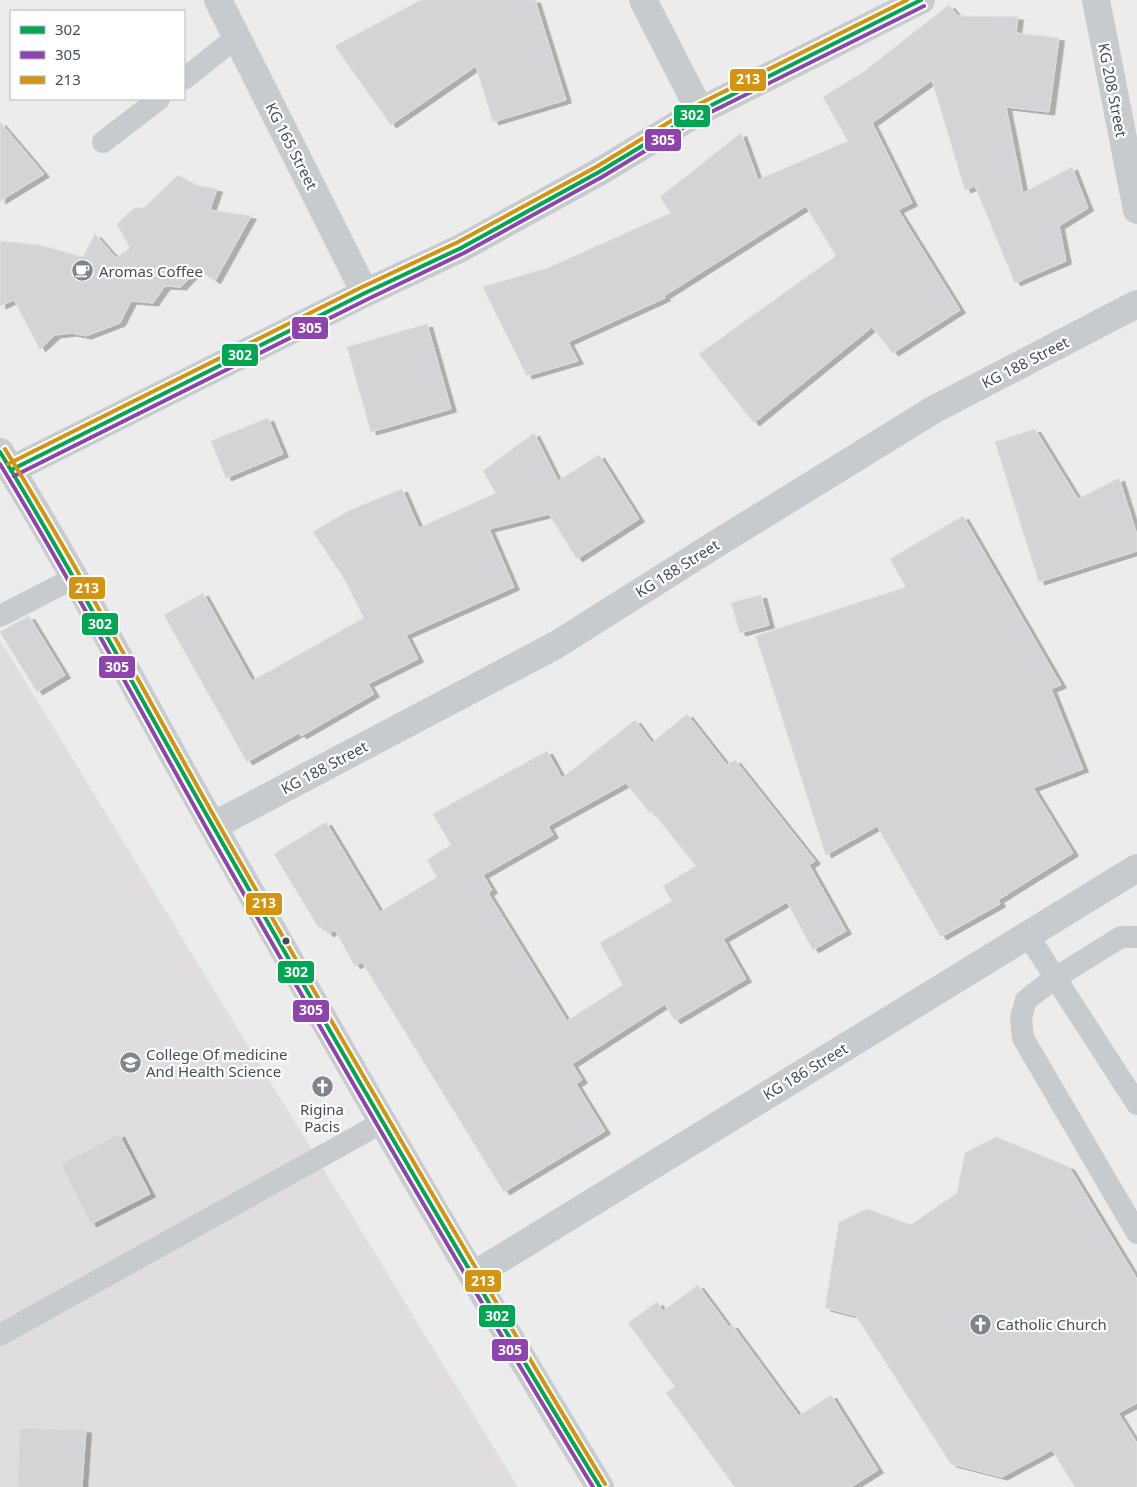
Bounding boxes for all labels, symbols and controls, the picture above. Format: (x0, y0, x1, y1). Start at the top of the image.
legend (10, 10, 185, 100)
text: 302 (55, 19, 81, 39)
street label: KG 208 Street (1094, 41, 1132, 139)
text: 305 (55, 44, 81, 64)
line badge: 213 (729, 68, 767, 92)
text: 213 (55, 69, 81, 89)
text: 213 (736, 69, 760, 88)
street label: KG 165 Street (261, 99, 323, 194)
line badge: 302 (673, 104, 711, 128)
text: 302 (680, 105, 704, 124)
line badge: 305 (644, 128, 682, 152)
text: 305 (651, 130, 675, 149)
cafe icon: Aromas Coffee (71, 259, 95, 283)
place label: Aromas Coffee (99, 261, 203, 281)
line badge: 305 (291, 316, 329, 340)
text: 305 (298, 318, 322, 337)
street label: KG 188 Street (978, 331, 1073, 393)
line badge: 302 (221, 343, 259, 367)
text: 302 (228, 345, 252, 364)
street label: KG 188 Street (631, 534, 723, 602)
line badge: 213 (68, 576, 106, 600)
text: 213 (75, 578, 99, 597)
line badge: 302 (81, 612, 119, 636)
text: 302 (88, 614, 112, 633)
line badge: 305 (98, 655, 136, 679)
text: 305 (105, 657, 129, 676)
street label: KG 188 Street (277, 736, 371, 798)
line badge: 213 (245, 892, 283, 916)
text: 213 (252, 893, 276, 912)
unlabelled marker (281, 936, 291, 946)
line badge: 302 (277, 960, 315, 984)
text: 302 (284, 962, 308, 981)
line badge: 305 (292, 999, 330, 1023)
text: 305 (299, 1000, 323, 1019)
street label: KG 186 Street (759, 1038, 852, 1104)
place label: College Of medicine And Health Science (146, 1044, 288, 1081)
school or university icon: College Of medicine And Health Science (118, 1051, 142, 1075)
church icon: Rigina Pacis (310, 1074, 334, 1098)
place label: Rigina Pacis (300, 1099, 344, 1136)
line badge: 213 (464, 1269, 502, 1293)
text: 213 (471, 1271, 495, 1290)
line badge: 302 (478, 1304, 516, 1328)
text: 302 (485, 1306, 509, 1325)
church icon: Catholic Church (968, 1312, 992, 1336)
place label: Catholic Church (996, 1314, 1107, 1334)
line badge: 305 (491, 1338, 529, 1362)
text: 305 (498, 1340, 522, 1359)

